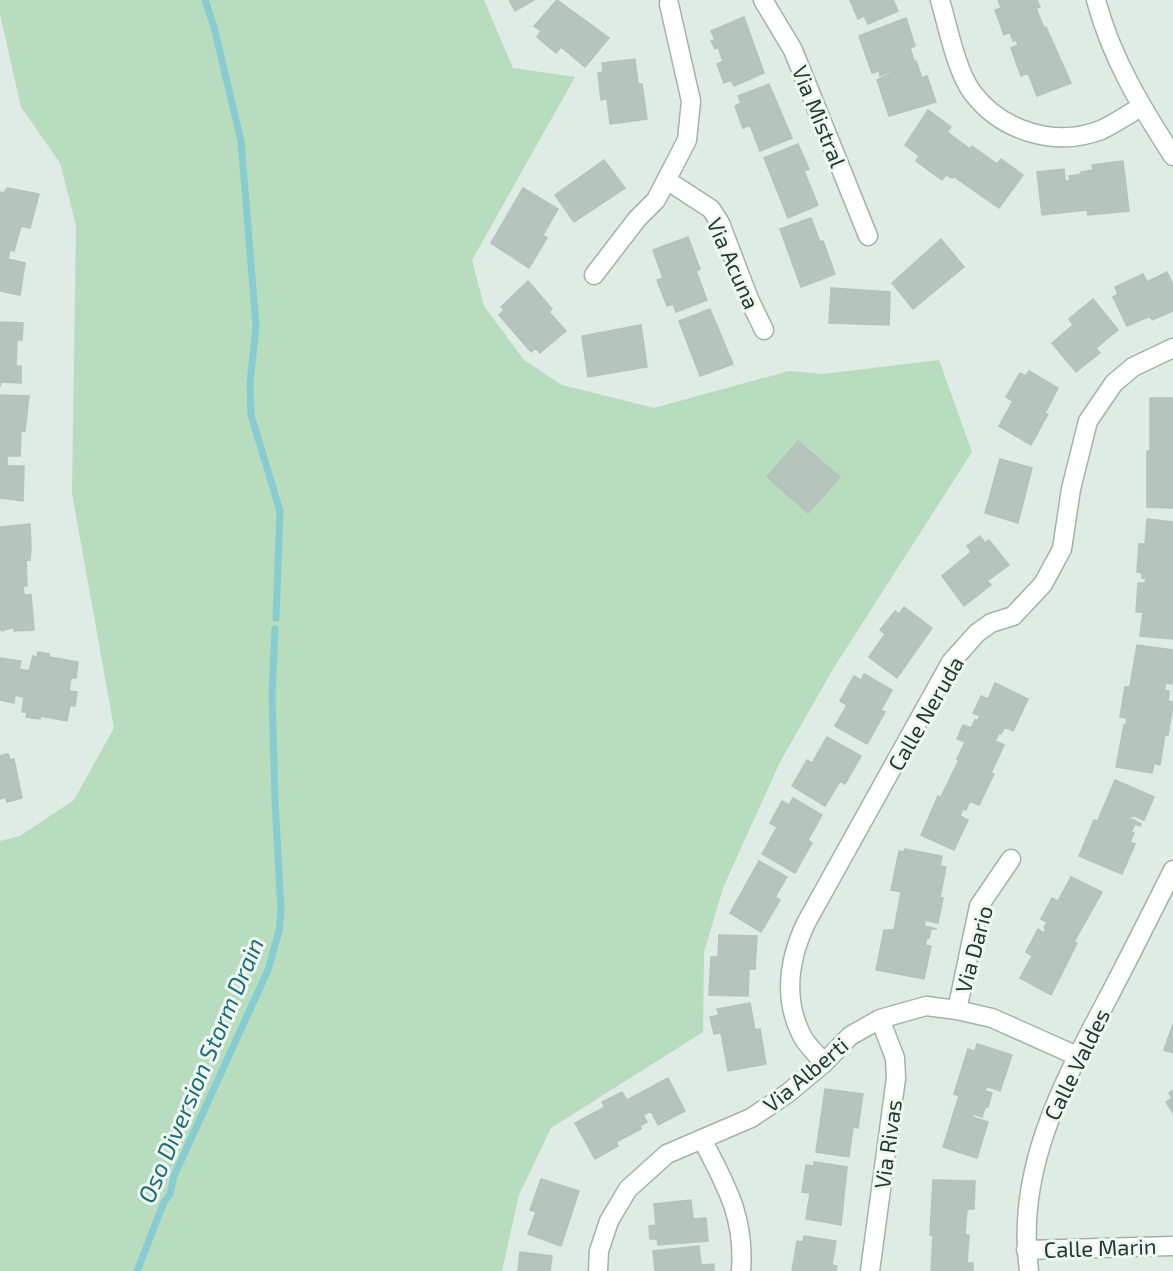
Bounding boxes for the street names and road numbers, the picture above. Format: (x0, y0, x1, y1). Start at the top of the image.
street label: Via Mistral (788, 61, 852, 171)
street label: Via Acuna (702, 213, 766, 313)
street label: Calle Neruda (882, 651, 968, 775)
street label: Via Dario (949, 903, 997, 995)
street label: Calle Valdes (1038, 1004, 1114, 1124)
street label: Via Alberti (757, 1031, 853, 1117)
street label: Via Rivas (868, 1098, 906, 1190)
street label: Calle Marin (1043, 1232, 1157, 1262)

